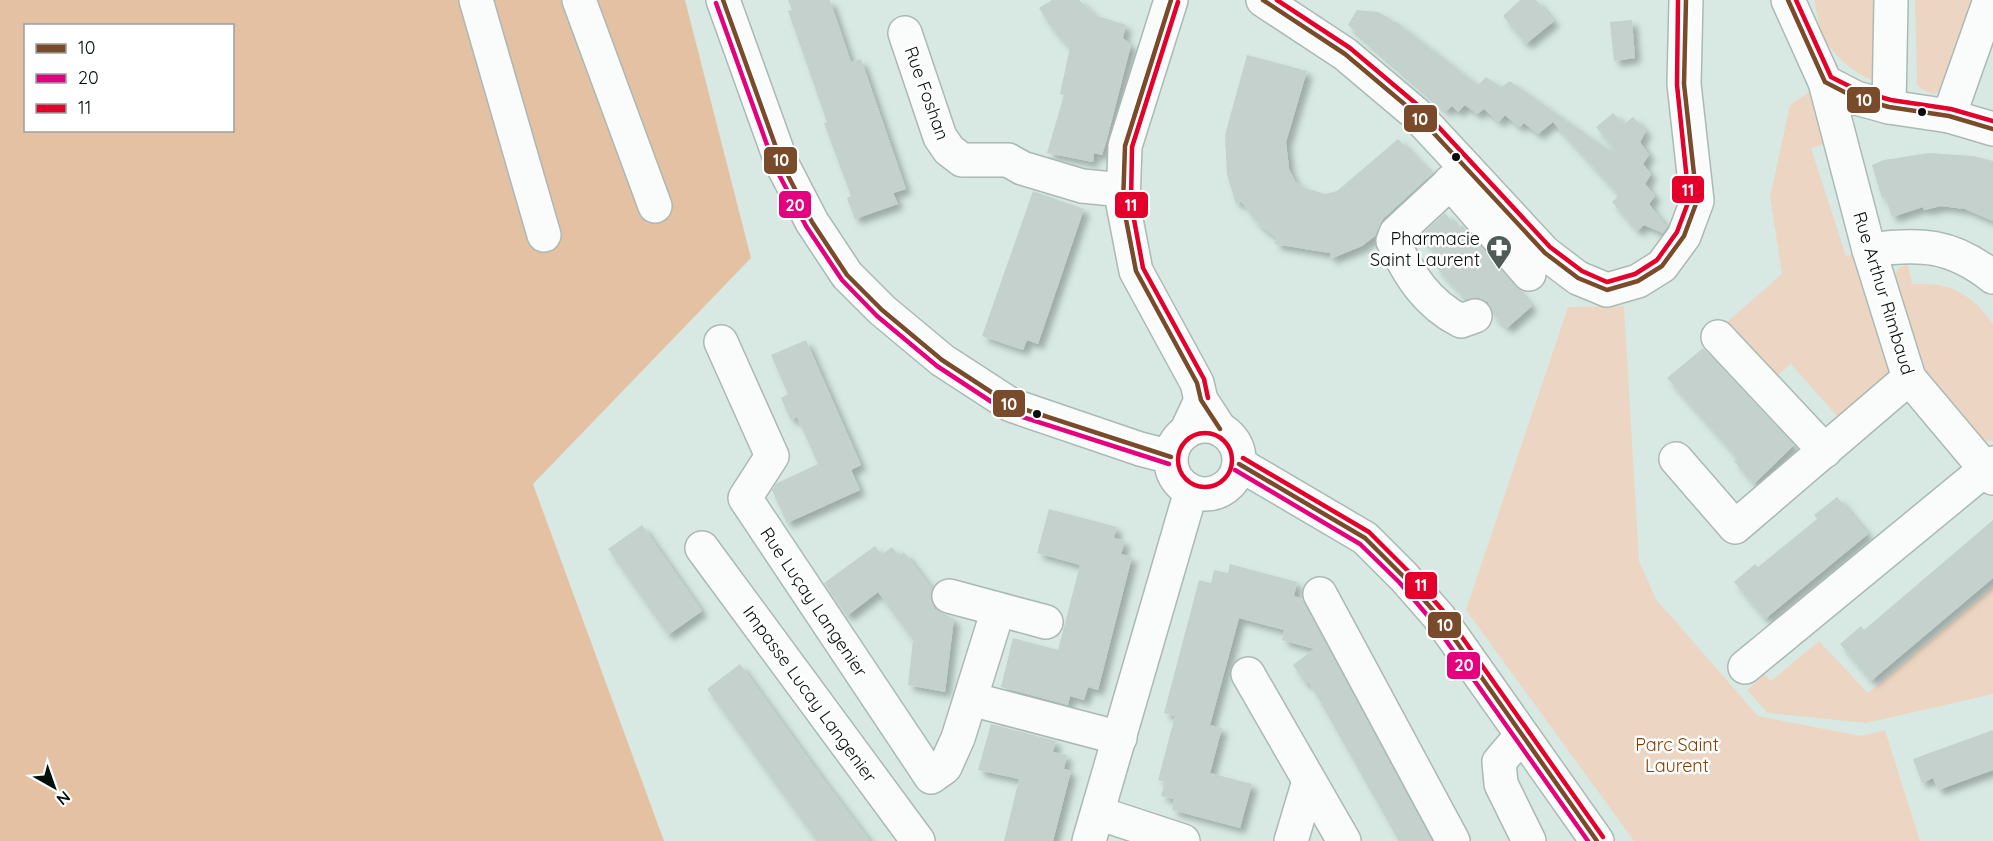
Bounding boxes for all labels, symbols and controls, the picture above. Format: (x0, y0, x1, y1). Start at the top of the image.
legend (24, 24, 234, 132)
text: 10 (78, 36, 95, 59)
street label: Rue Foshan (899, 43, 955, 143)
text: 20 (78, 66, 99, 89)
line badge: 10 (1846, 86, 1881, 114)
text: 10 (1856, 90, 1872, 110)
text: 11 (78, 96, 91, 119)
line badge: 10 (1403, 104, 1438, 133)
unlabelled marker (1916, 106, 1928, 118)
text: 10 (1412, 109, 1428, 129)
line badge: 10 (763, 146, 798, 175)
text: 10 (773, 150, 789, 170)
unlabelled marker (1450, 151, 1462, 163)
line badge: 11 (1671, 175, 1705, 204)
text: 11 (1682, 180, 1694, 200)
line badge: 20 (778, 190, 812, 219)
line badge: 11 (1114, 191, 1149, 219)
text: 20 (786, 195, 805, 215)
text: 11 (1125, 195, 1137, 215)
street label: Rue Arthur Rimbaud (1848, 209, 1920, 377)
place label: Pharmacie Saint Laurent (1370, 227, 1480, 271)
pharmacy icon: Pharmacie Saint Laurent (1484, 233, 1514, 271)
line badge: 10 (992, 389, 1026, 418)
text: 10 (1001, 394, 1017, 414)
unlabelled marker (1031, 408, 1043, 420)
street label: Rue Luçay Langenier (755, 523, 873, 681)
line badge: 11 (1404, 571, 1438, 600)
text: 11 (1415, 575, 1427, 595)
street label: Impasse Lucay Langenier (738, 601, 882, 787)
line badge: 10 (1427, 611, 1462, 639)
text: 10 (1437, 615, 1453, 635)
line badge: 20 (1446, 651, 1481, 680)
text: 20 (1455, 655, 1474, 675)
park label: Parc Saint Laurent (1635, 733, 1719, 777)
north arrow (24, 757, 84, 817)
text: N (53, 787, 75, 810)

